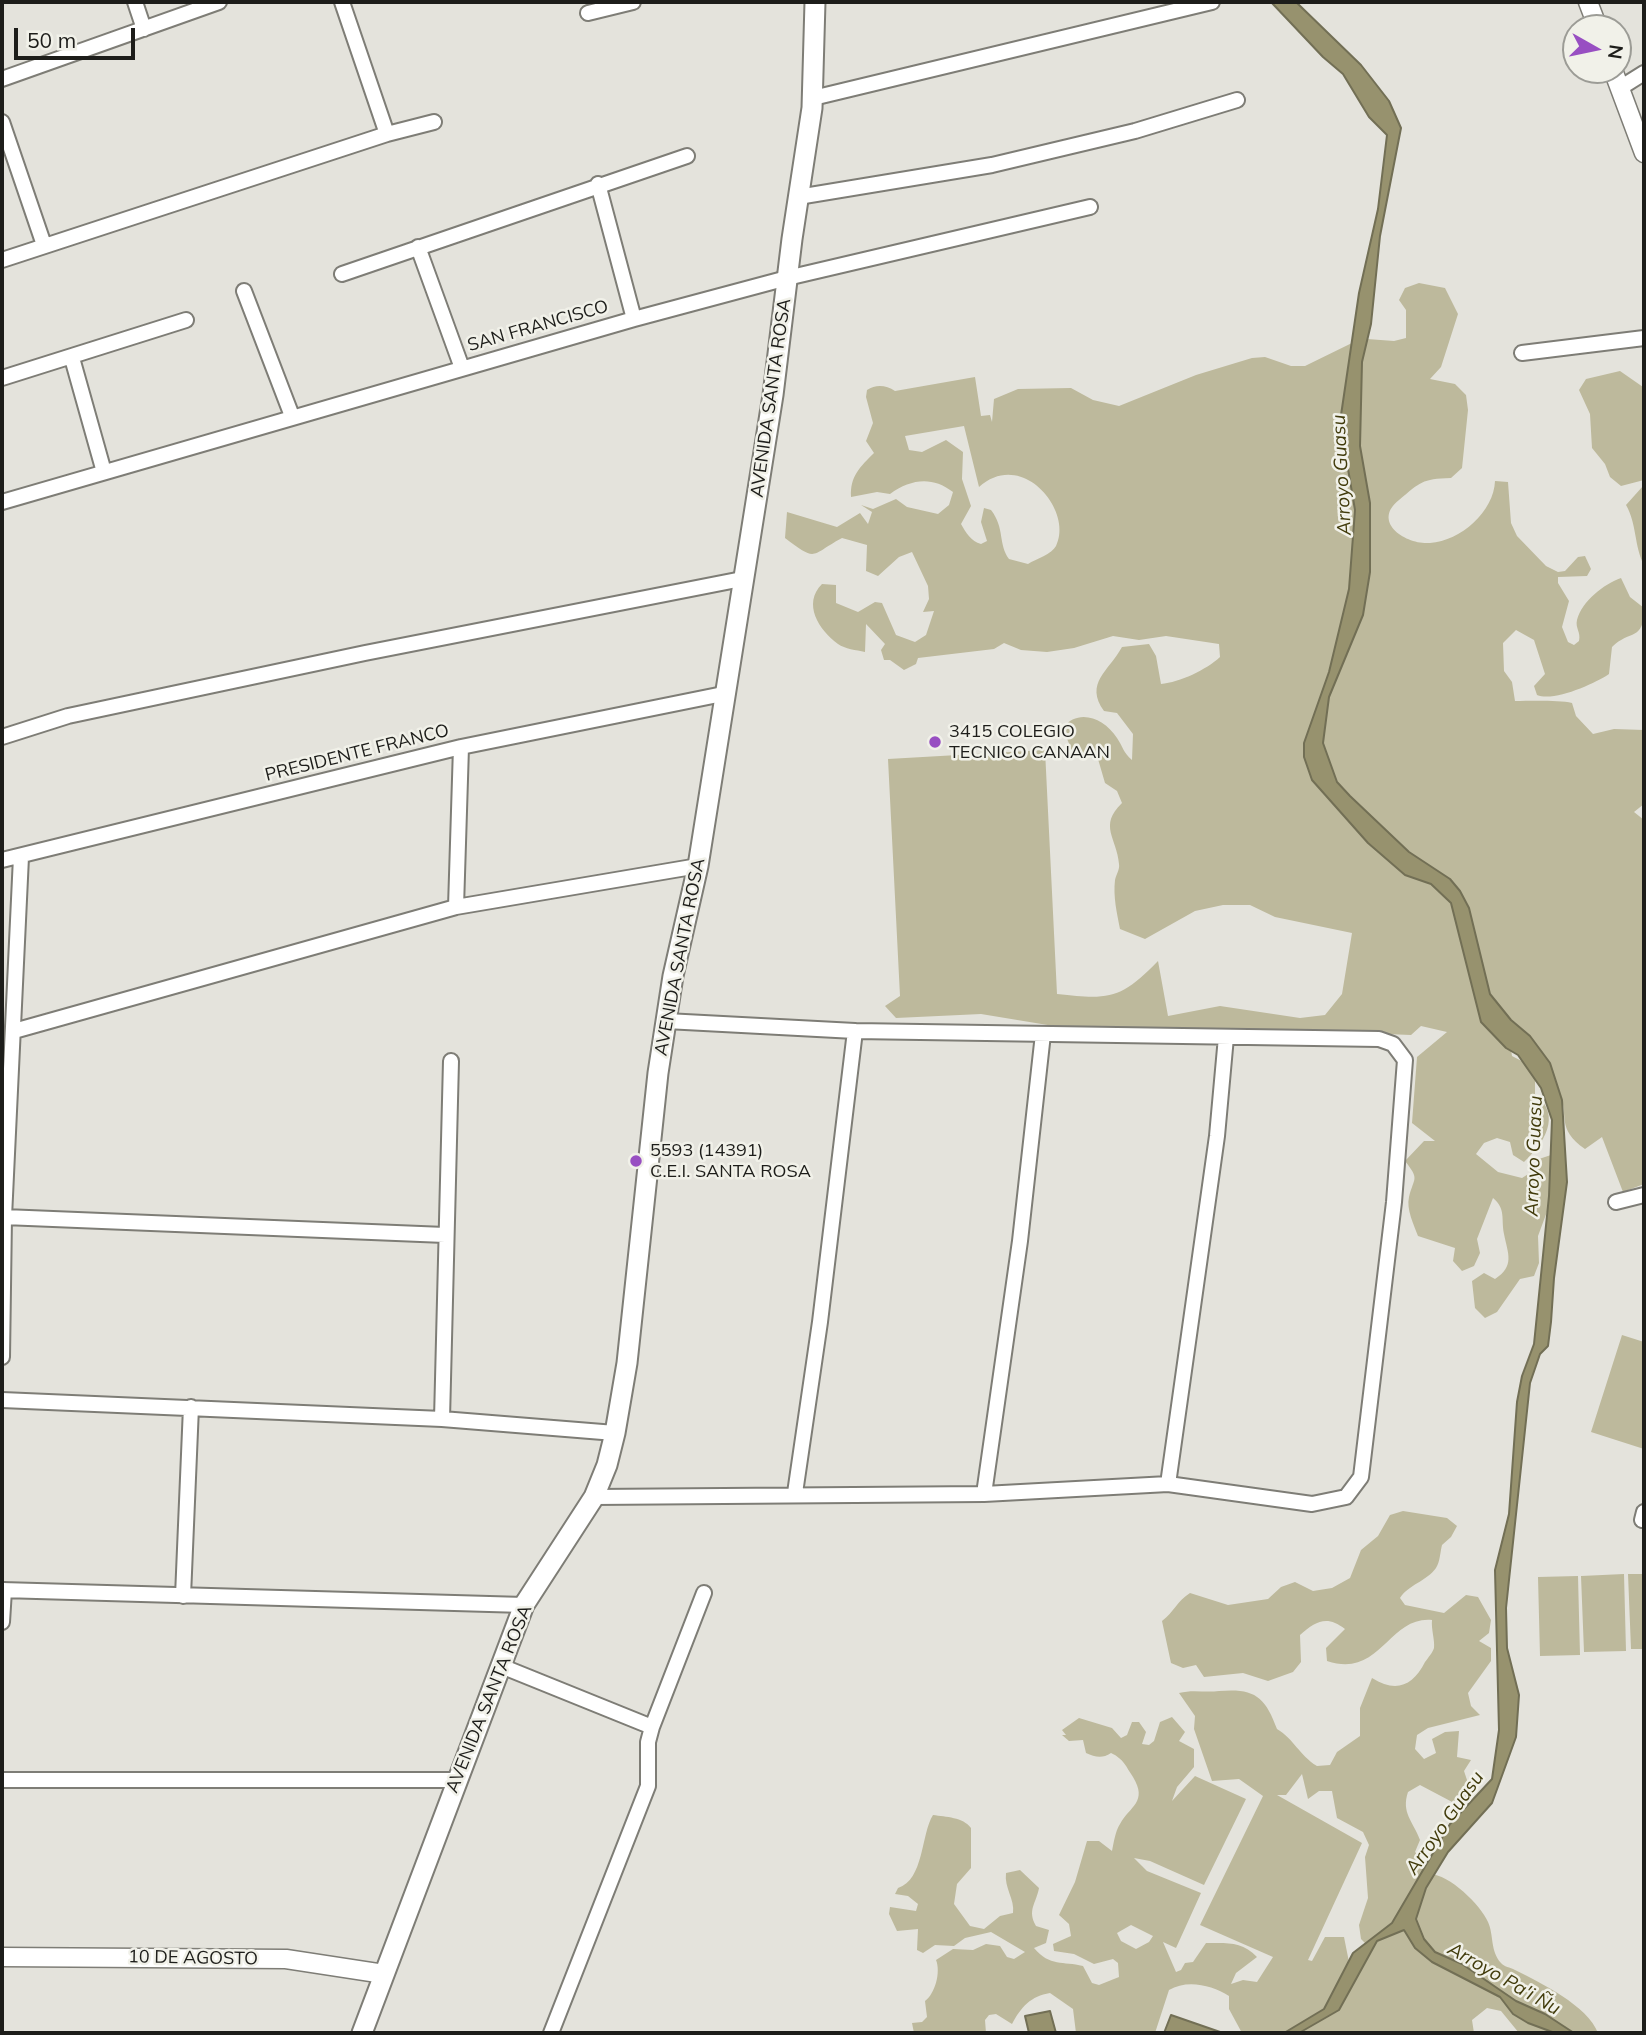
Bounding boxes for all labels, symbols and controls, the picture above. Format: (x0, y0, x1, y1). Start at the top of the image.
scale bar (18, 14, 138, 58)
north arrow (1562, 14, 1632, 84)
text: 50 m (27, 27, 76, 53)
text: N (1603, 43, 1629, 61)
street label: SAN FRANCISCO (465, 296, 611, 356)
street label: AVENIDA SANTA ROSA (746, 297, 796, 499)
water label: Arroyo Guasu (1327, 414, 1357, 536)
street label: PRESIDENTE FRANCO (263, 720, 451, 786)
place label: 3415 COLEGIO TECNICO CANAAN (949, 721, 1110, 764)
marker: 3415 COLEGIO TECNICO CANAAN (927, 734, 943, 750)
street label: AVENIDA SANTA ROSA (650, 856, 710, 1058)
water label: Arroyo Guasu (1521, 1095, 1547, 1217)
place label: 5593 (14391) C.E.I. SANTA ROSA (650, 1140, 811, 1182)
marker: 5593 (14391) C.E.I. SANTA ROSA (628, 1153, 644, 1169)
street label: AVENIDA SANTA ROSA (441, 1602, 537, 1796)
water label: Arroyo Guasu (1401, 1767, 1489, 1879)
water label: Arroyo Pa'i Ñu (1444, 1938, 1564, 2020)
street label: 10 DE AGOSTO (128, 1946, 258, 1970)

